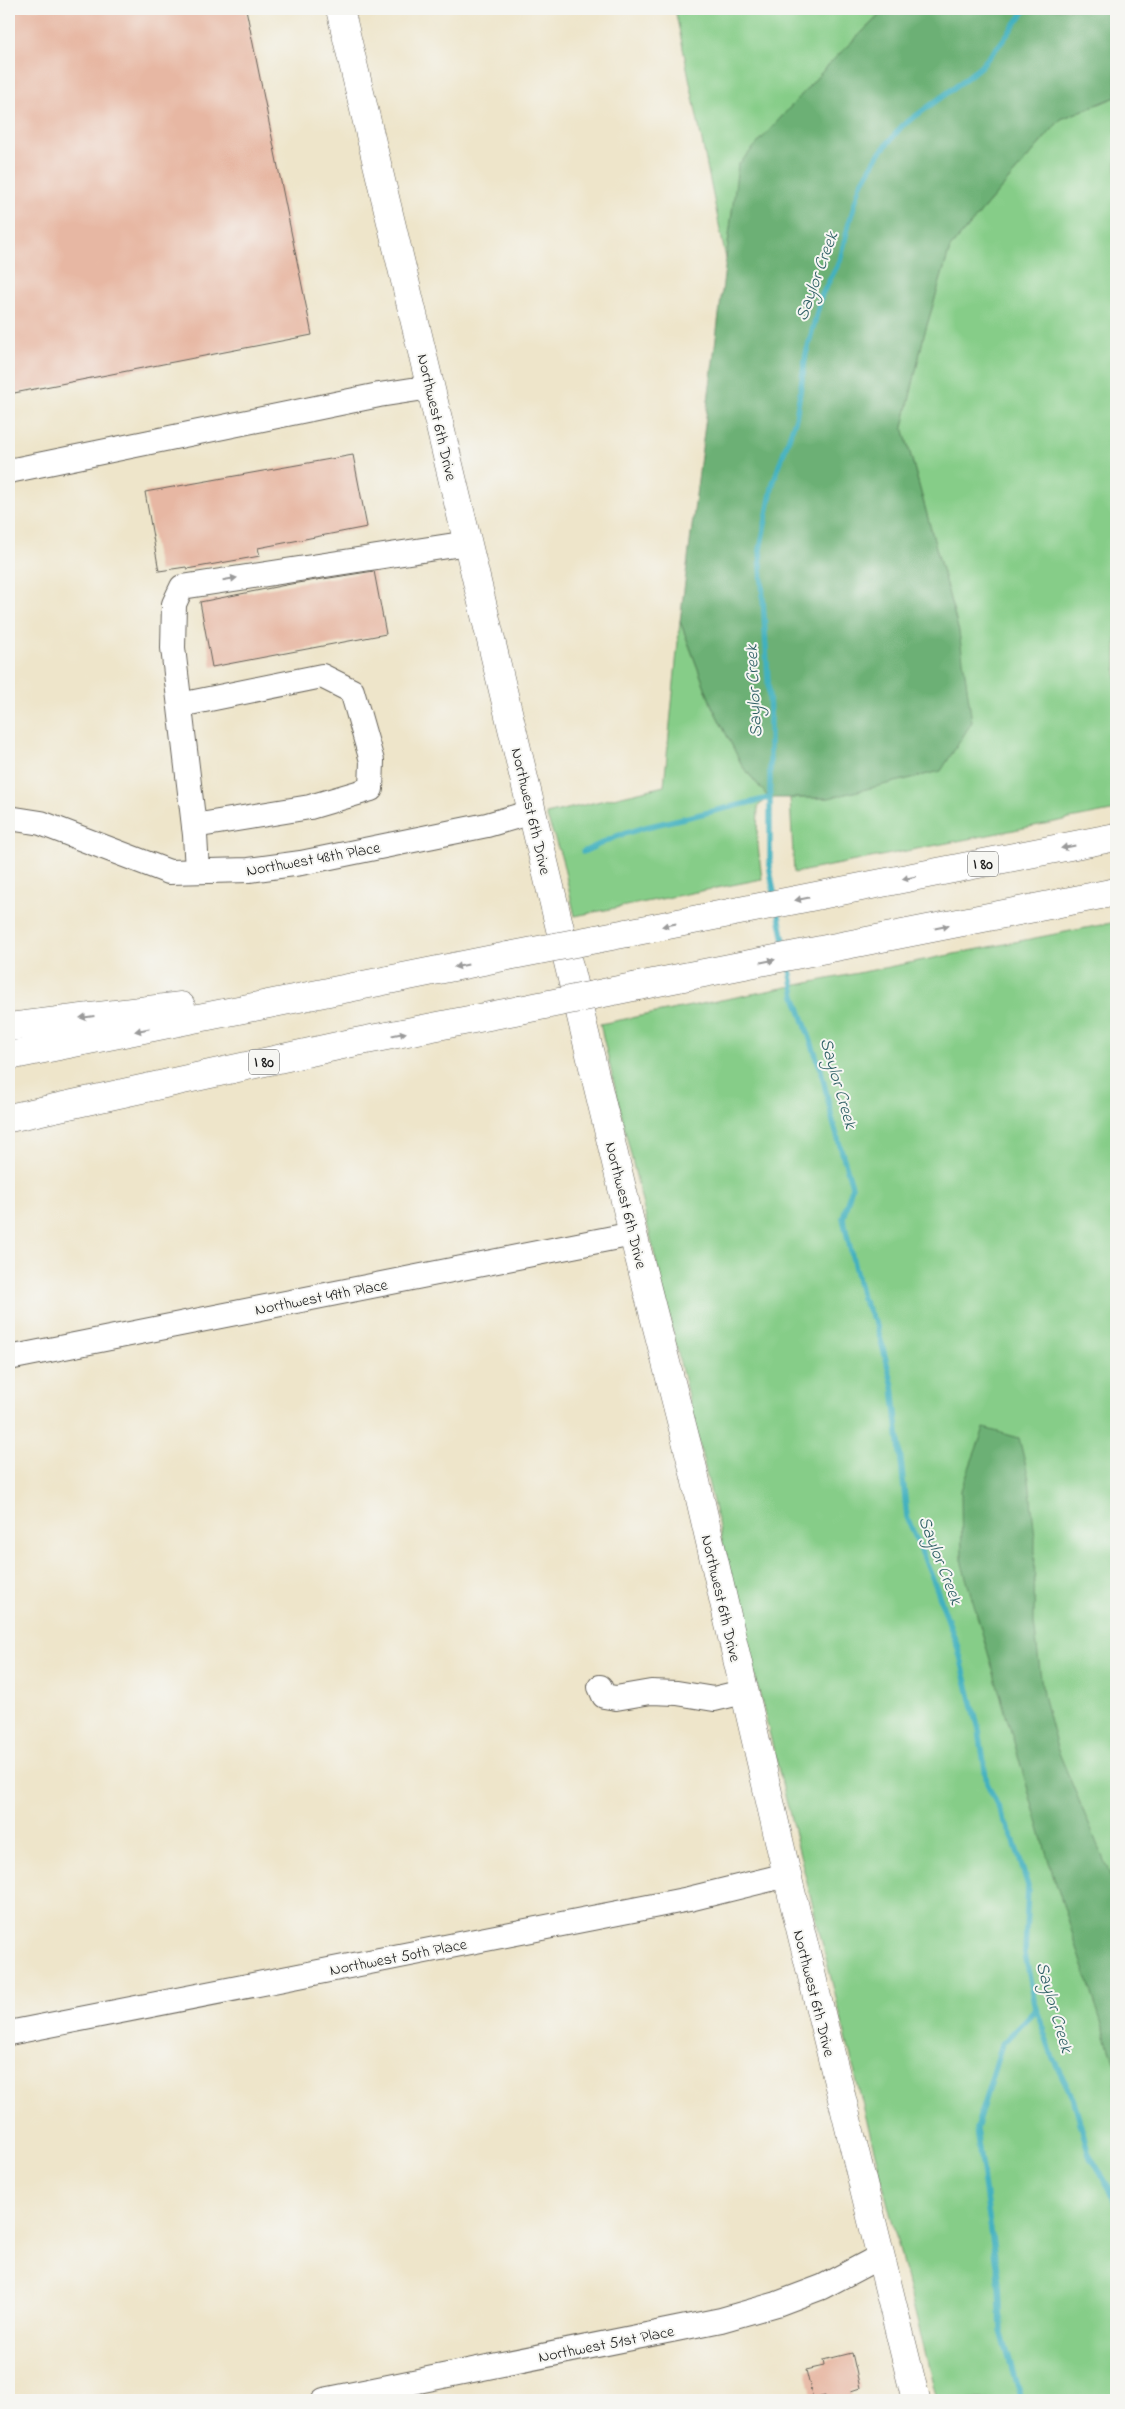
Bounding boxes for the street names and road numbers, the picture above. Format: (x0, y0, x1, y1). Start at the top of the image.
street label: Northwest 6th Drive (410, 352, 463, 484)
street label: Northwest 6th Drive (504, 746, 557, 878)
street label: Northwest 48th Place (244, 836, 383, 884)
road number: I 80 (968, 852, 998, 876)
road number: I 80 (249, 1050, 279, 1074)
street label: Northwest 6th Drive (598, 1140, 653, 1272)
street label: Northwest 49th Place (253, 1273, 391, 1323)
street label: Northwest 6th Drive (694, 1533, 747, 1665)
street label: Northwest 6th Drive (786, 1928, 841, 2060)
street label: Northwest 50th Place (328, 1933, 470, 1983)
street label: Northwest 51st Place (536, 2320, 677, 2370)

